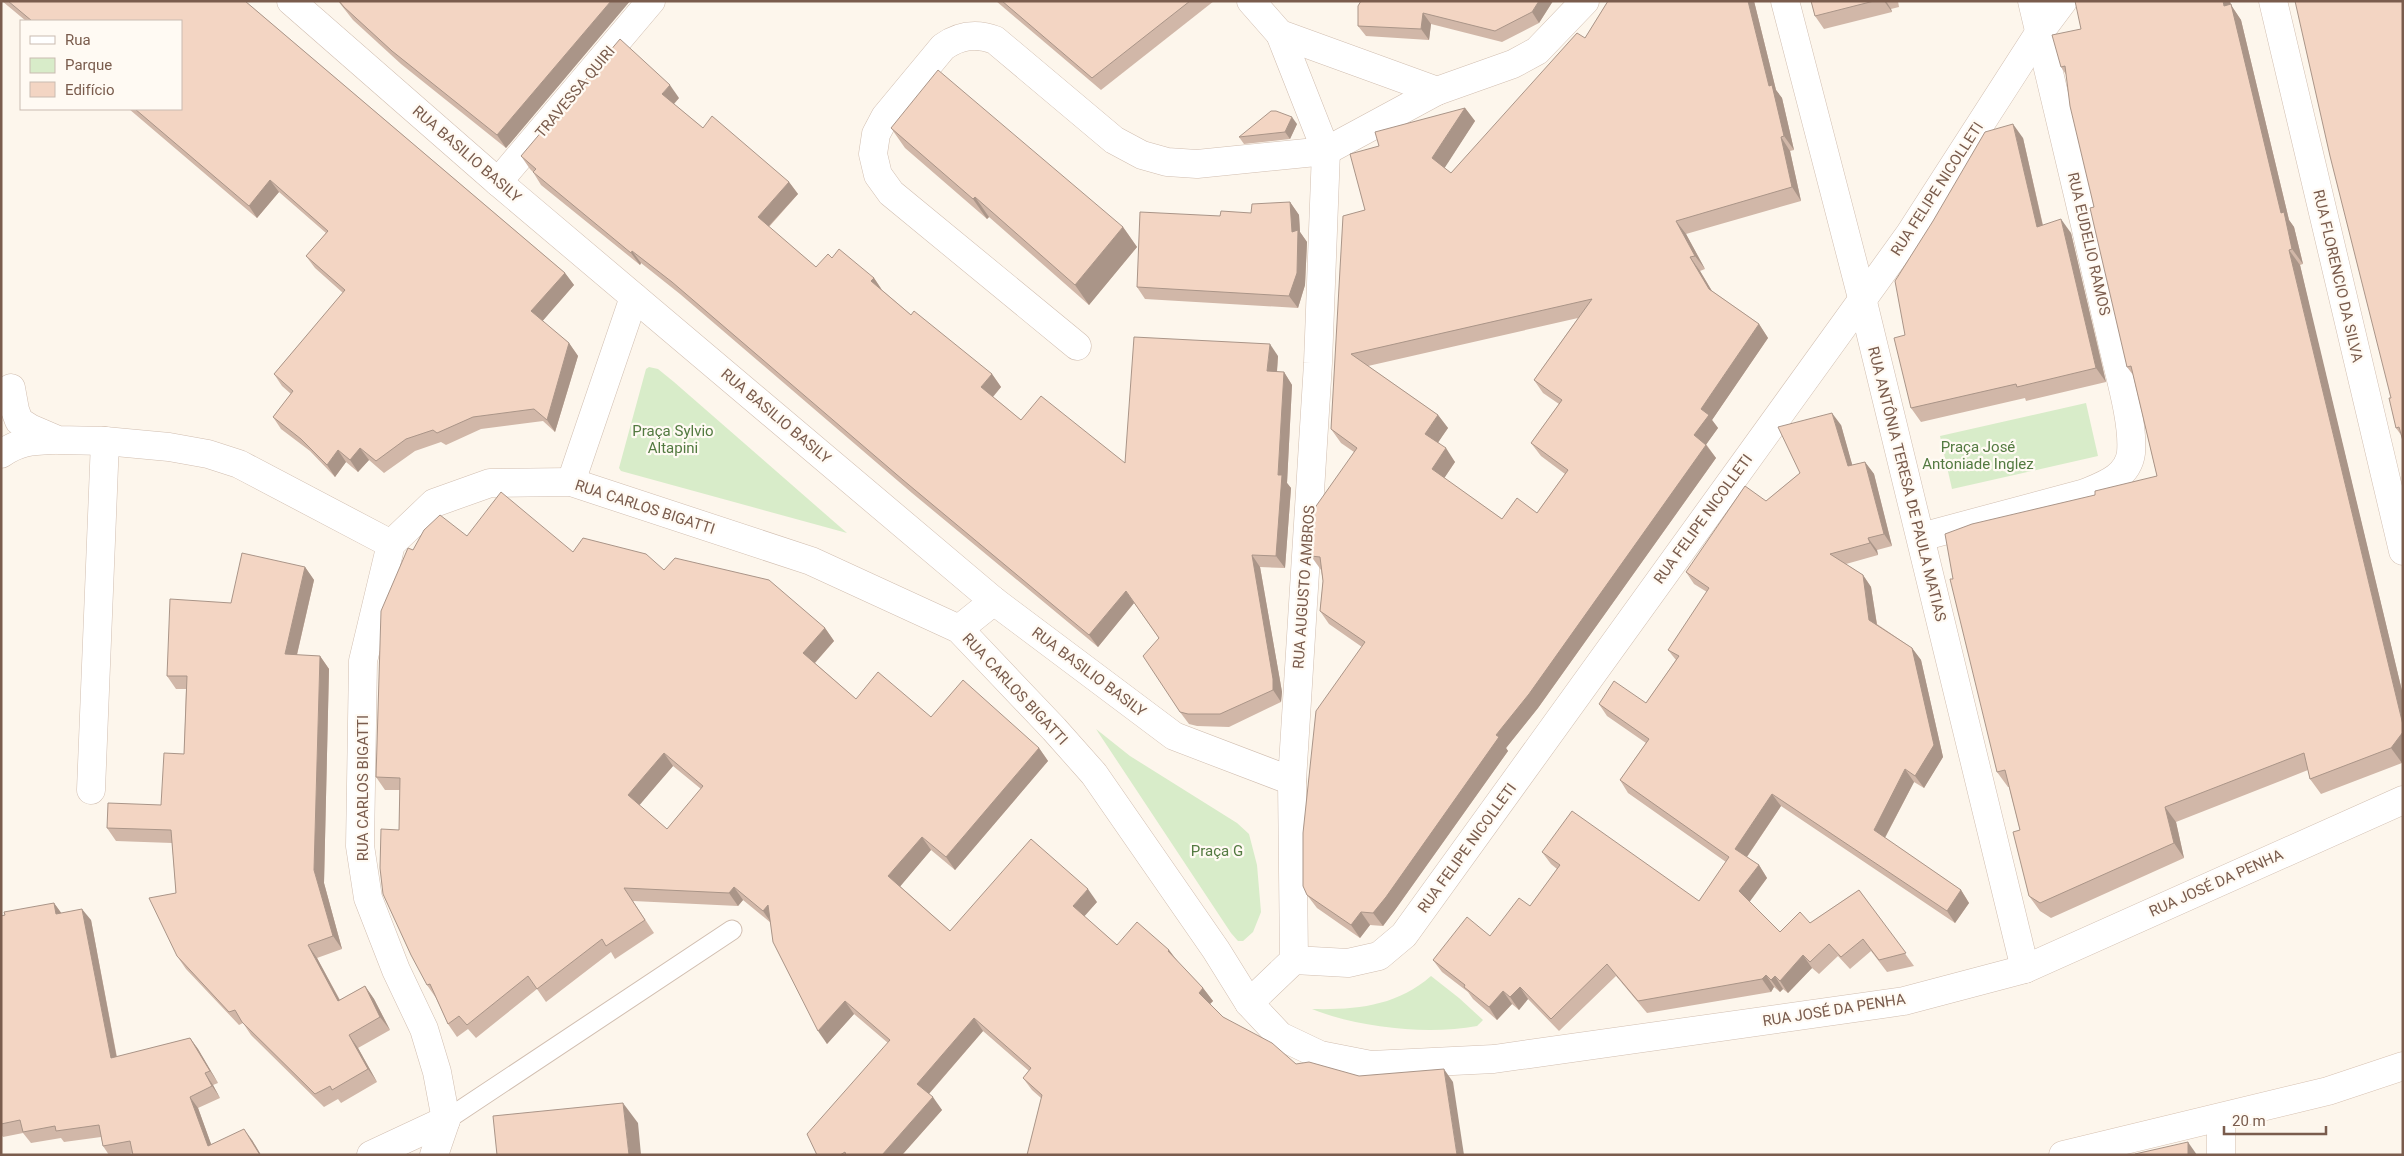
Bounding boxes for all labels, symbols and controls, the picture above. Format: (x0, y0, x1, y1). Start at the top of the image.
legend (20, 20, 182, 110)
text: Rua (65, 31, 91, 49)
street label: TRAVESSA QUIRI (531, 42, 619, 142)
text: Parque (65, 56, 112, 74)
text: Edifício (65, 81, 114, 99)
street label: RUA BASILIO BASILY (409, 102, 525, 206)
street label: RUA FELIPE NICOLLETI (1887, 119, 1987, 259)
street label: RUA EUDELIO RAMOS (2064, 171, 2114, 317)
street label: RUA FLORENCIO DA SILVA (2309, 188, 2367, 364)
street label: RUA ANTÔNIA TERESA DE PAULA MATIAS (1864, 345, 1950, 624)
street label: RUA BASILIO BASILY (717, 365, 835, 467)
park label: Praça Sylvio Altapini (632, 422, 714, 457)
park label: Praça José Antoniade Inglez (1922, 438, 2034, 473)
street label: RUA FELIPE NICOLLETI (1650, 451, 1756, 587)
street label: RUA CARLOS BIGATTI (573, 476, 717, 538)
street label: RUA AUGUSTO AMBROS (1289, 504, 1319, 669)
street label: RUA BASILIO BASILY (1028, 623, 1150, 721)
street label: RUA CARLOS BIGATTI (959, 629, 1071, 749)
street label: RUA CARLOS BIGATTI (354, 715, 372, 861)
street label: RUA FELIPE NICOLLETI (1414, 780, 1520, 916)
park label: Praça G (1191, 842, 1243, 860)
street label: RUA JOSÉ DA PENHA (2146, 845, 2286, 921)
street label: RUA JOSÉ DA PENHA (1761, 990, 1907, 1030)
scale bar (2224, 1104, 2326, 1136)
text: 20 m (2232, 1112, 2266, 1130)

